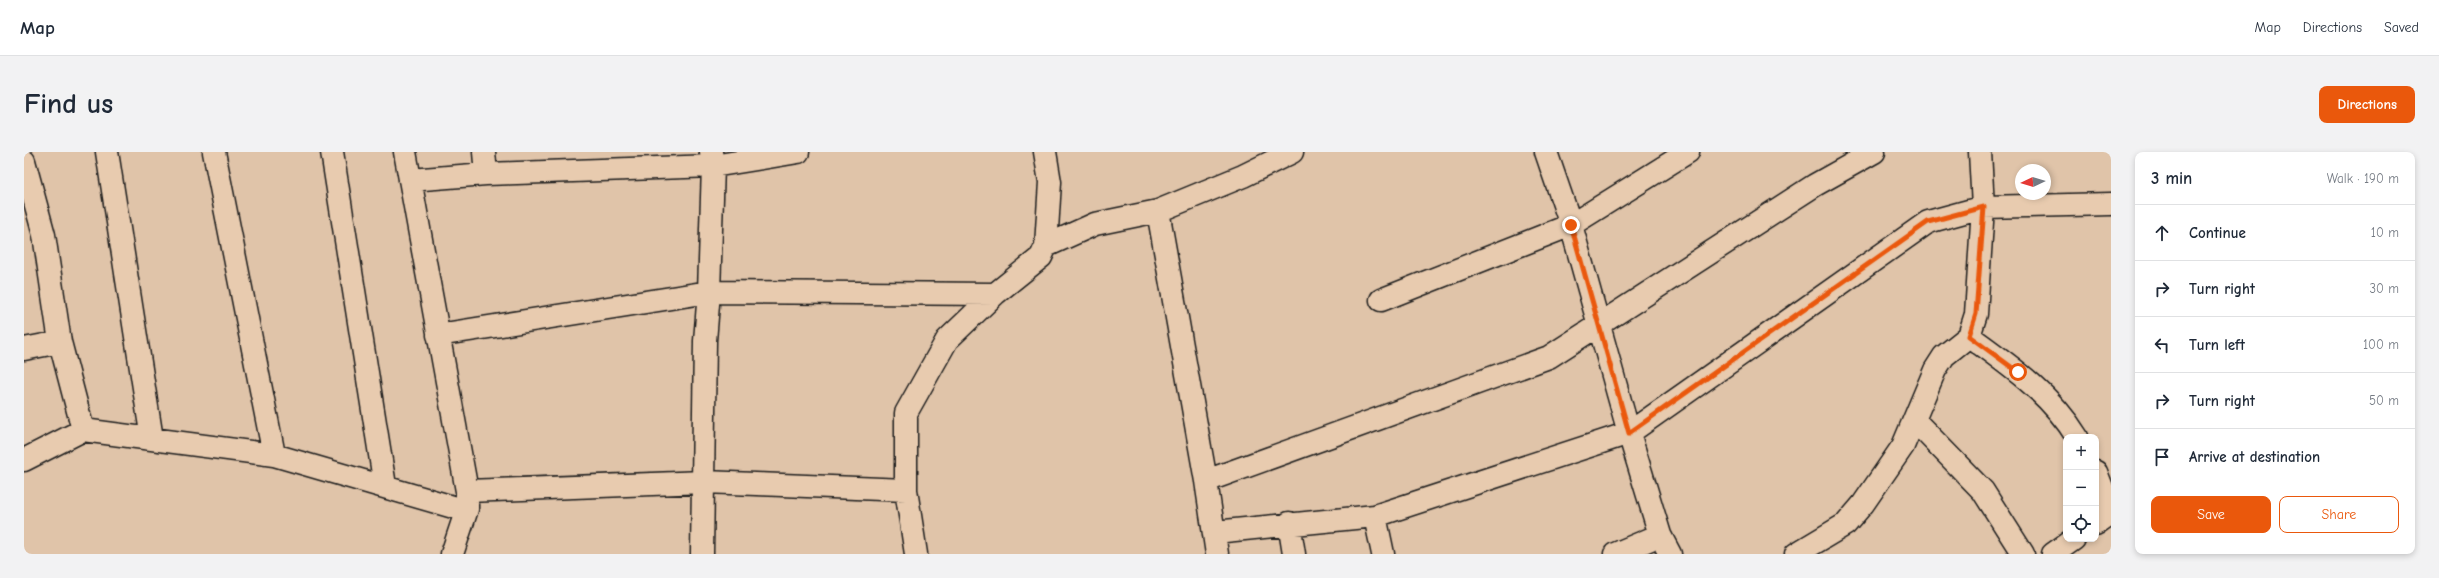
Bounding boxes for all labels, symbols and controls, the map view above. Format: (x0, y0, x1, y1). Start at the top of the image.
text: Map (20, 17, 55, 39)
text: Map (2254, 19, 2281, 36)
text: Directions (2303, 19, 2362, 36)
text: Saved (2384, 19, 2419, 36)
button: Directions (2319, 86, 2415, 123)
text: Find us (24, 88, 113, 120)
north arrow (2015, 164, 2051, 200)
text: 3 min (2151, 169, 2192, 188)
text: Walk · 190 m (2327, 171, 2399, 186)
route end (1562, 216, 1580, 234)
icon: ahead (2151, 222, 2173, 244)
text: Continue (2189, 224, 2246, 242)
text: 10 m (2371, 225, 2399, 240)
icon: right (2151, 278, 2173, 300)
text: Turn right (2189, 280, 2255, 298)
text: 30 m (2369, 281, 2399, 296)
icon: left (2151, 334, 2173, 356)
text: Turn left (2189, 336, 2245, 354)
text: 100 m (2363, 337, 2399, 352)
route start (2009, 363, 2027, 381)
icon: right (2151, 390, 2173, 412)
text: Turn right (2189, 392, 2255, 410)
text: 50 m (2369, 393, 2399, 408)
map controls (2063, 434, 2099, 542)
button: + (2063, 434, 2099, 470)
icon: arrive (2151, 446, 2173, 468)
text: Arrive at destination (2189, 448, 2320, 466)
button: − (2063, 470, 2099, 506)
button: Save (2151, 496, 2271, 533)
button: Share (2279, 496, 2399, 533)
button: locate (2063, 506, 2099, 542)

